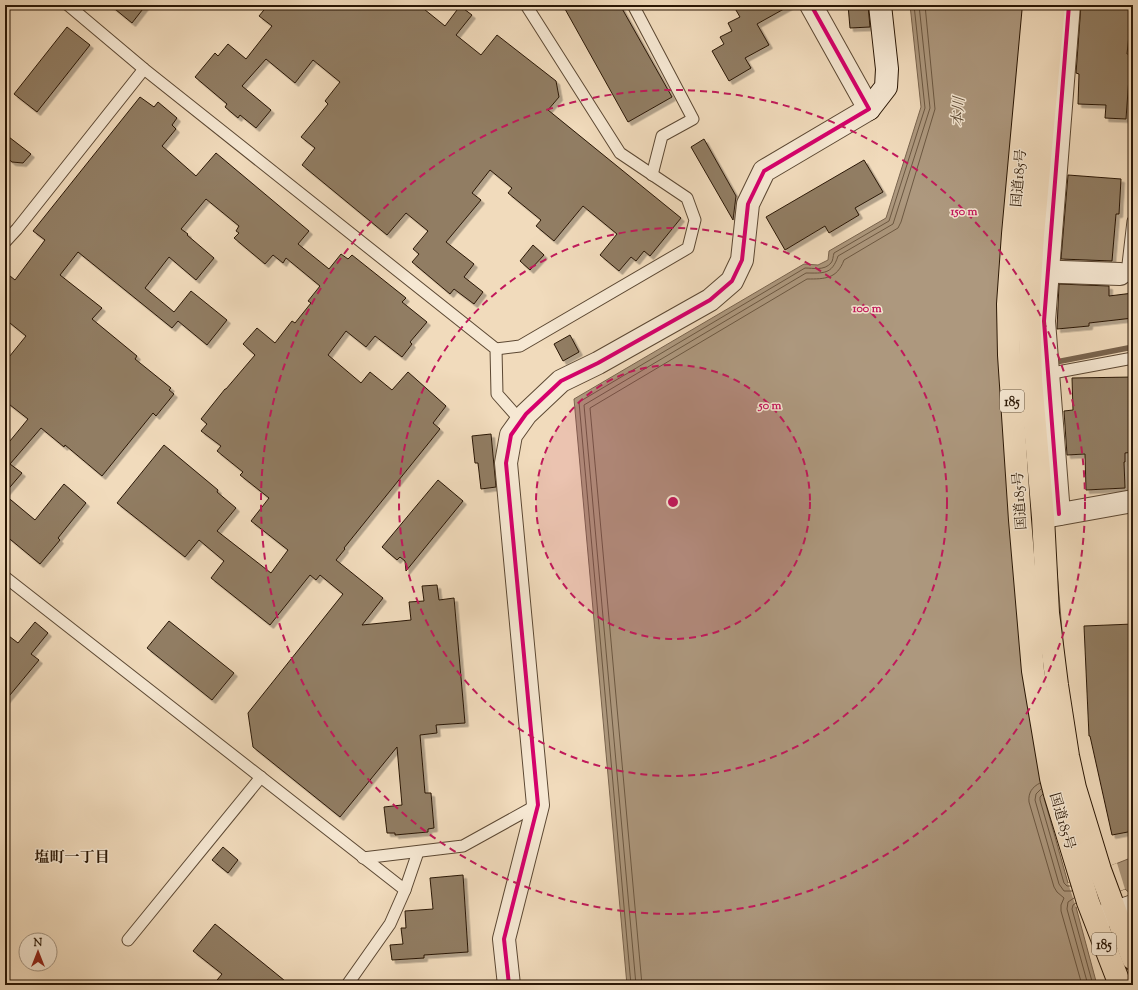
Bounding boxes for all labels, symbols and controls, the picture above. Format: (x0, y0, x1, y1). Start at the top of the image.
water label: 本川 (948, 94, 971, 128)
street label: 国道185号 (1007, 148, 1033, 208)
text: 150 m (949, 203, 978, 221)
text: 100 m (851, 300, 882, 318)
road number: 185 (1000, 390, 1024, 412)
text: 50 m (758, 397, 782, 415)
street label: 国道185号 (1009, 471, 1033, 531)
centre of rings (666, 495, 680, 509)
street label: 国道185号 (1043, 791, 1079, 852)
district label: 塩町一丁目 (34, 848, 110, 869)
north arrow (18, 932, 58, 972)
road number: 185 (1092, 933, 1116, 955)
text: N (33, 935, 43, 951)

